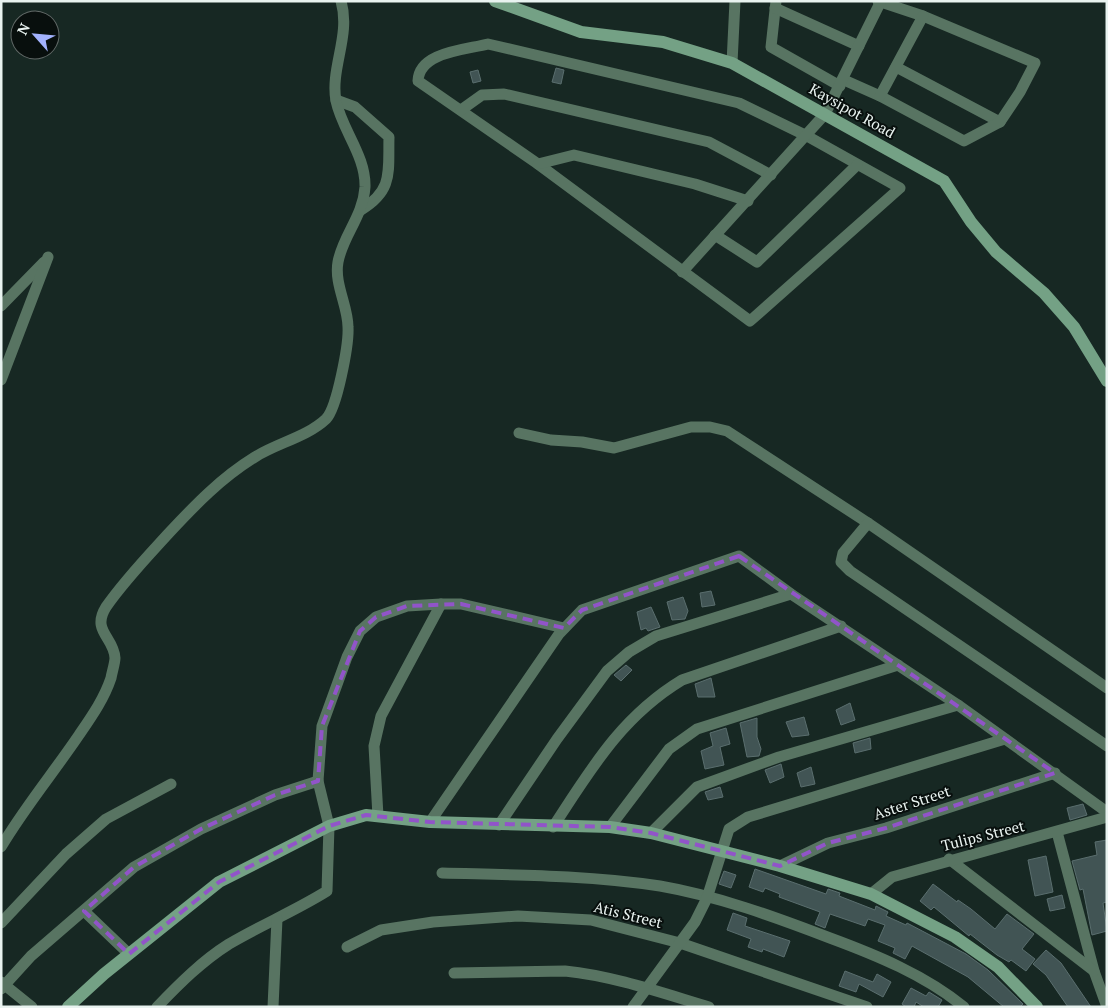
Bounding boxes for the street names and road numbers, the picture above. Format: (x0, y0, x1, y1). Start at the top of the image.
street label: Kaysipot Road (806, 78, 899, 142)
street label: Aster Street (871, 780, 953, 824)
street label: Tulips Street (939, 815, 1027, 855)
street label: Atis Street (592, 896, 665, 932)

